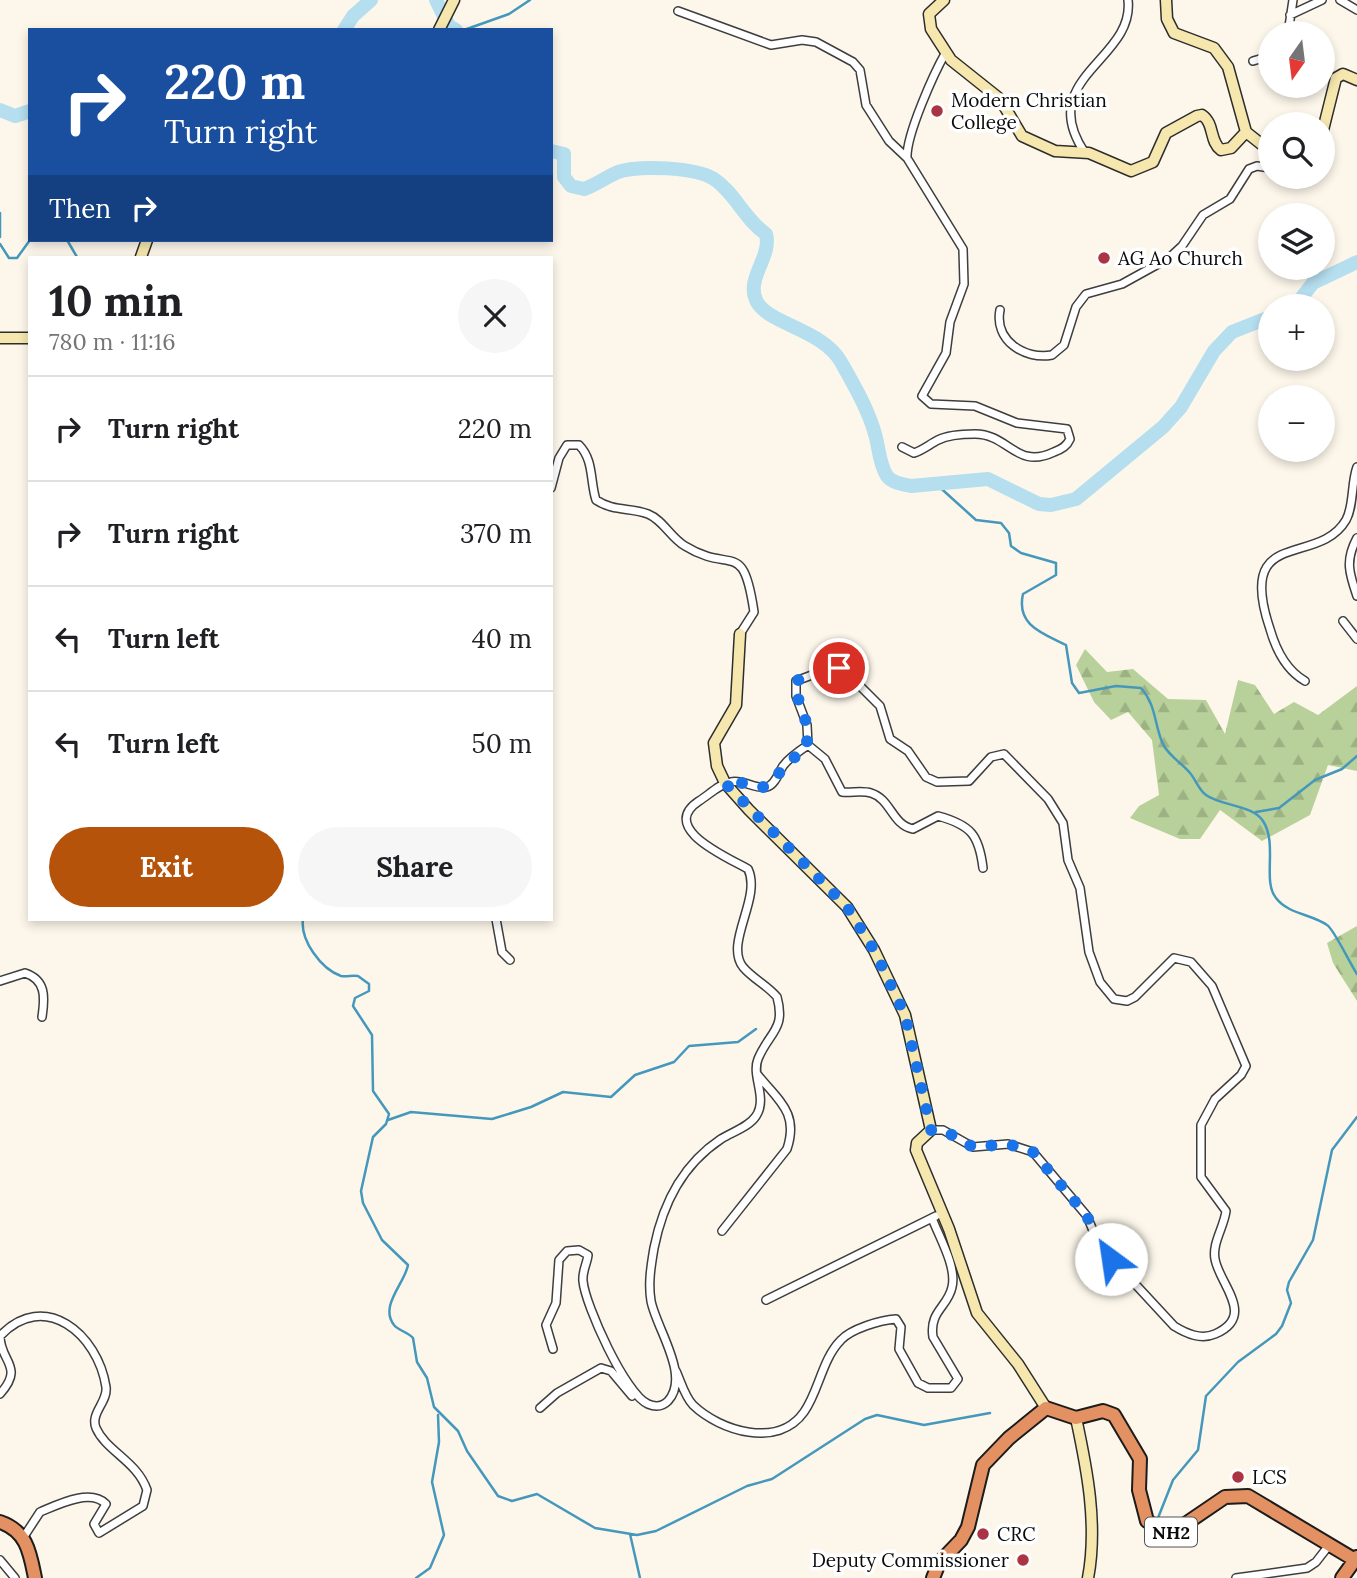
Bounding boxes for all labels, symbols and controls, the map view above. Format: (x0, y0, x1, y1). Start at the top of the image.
north arrow (1258, 21, 1335, 98)
map controls (1258, 21, 1335, 462)
text: 220 m (164, 50, 305, 112)
icon: right (49, 56, 140, 147)
place label: Modern Christian College (951, 88, 1107, 134)
marker: Modern Christian College (929, 103, 945, 119)
text: Turn right (164, 111, 317, 152)
button: search (1258, 112, 1335, 189)
icon: right (125, 189, 163, 227)
text: Then (49, 192, 111, 225)
button: layers (1258, 203, 1335, 280)
place label: AG Ao Church (1117, 246, 1243, 270)
marker: AG Ao Church (1096, 250, 1112, 266)
text: 10 min (49, 274, 183, 328)
button: close (458, 279, 532, 353)
button: + (1258, 294, 1335, 371)
text: 780 m · 11:16 (49, 327, 175, 356)
button: − (1258, 385, 1335, 462)
icon: right (49, 410, 87, 448)
text: Turn right (108, 412, 239, 445)
text: 220 m (458, 412, 532, 445)
icon: right (49, 515, 87, 553)
text: Turn right (108, 517, 239, 550)
text: 370 m (460, 517, 532, 550)
icon: left (49, 620, 87, 658)
text: Turn left (108, 622, 219, 655)
text: 40 m (472, 622, 532, 655)
pin (809, 638, 869, 698)
icon: arrive (820, 649, 858, 687)
icon: left (49, 725, 87, 763)
text: Turn left (108, 727, 219, 760)
text: 50 m (472, 727, 532, 760)
button: Exit (49, 827, 284, 907)
button: Share (298, 827, 532, 907)
position arrow (1074, 1222, 1148, 1296)
place label: LCS (1252, 1465, 1287, 1489)
marker: LCS (1230, 1469, 1246, 1485)
road number: NH2 (1145, 1518, 1197, 1546)
place label: CRC (997, 1522, 1036, 1546)
marker: CRC (975, 1526, 991, 1542)
place label: Deputy Commissioner (812, 1548, 1010, 1572)
marker: Deputy Commissioner (1015, 1552, 1031, 1568)

